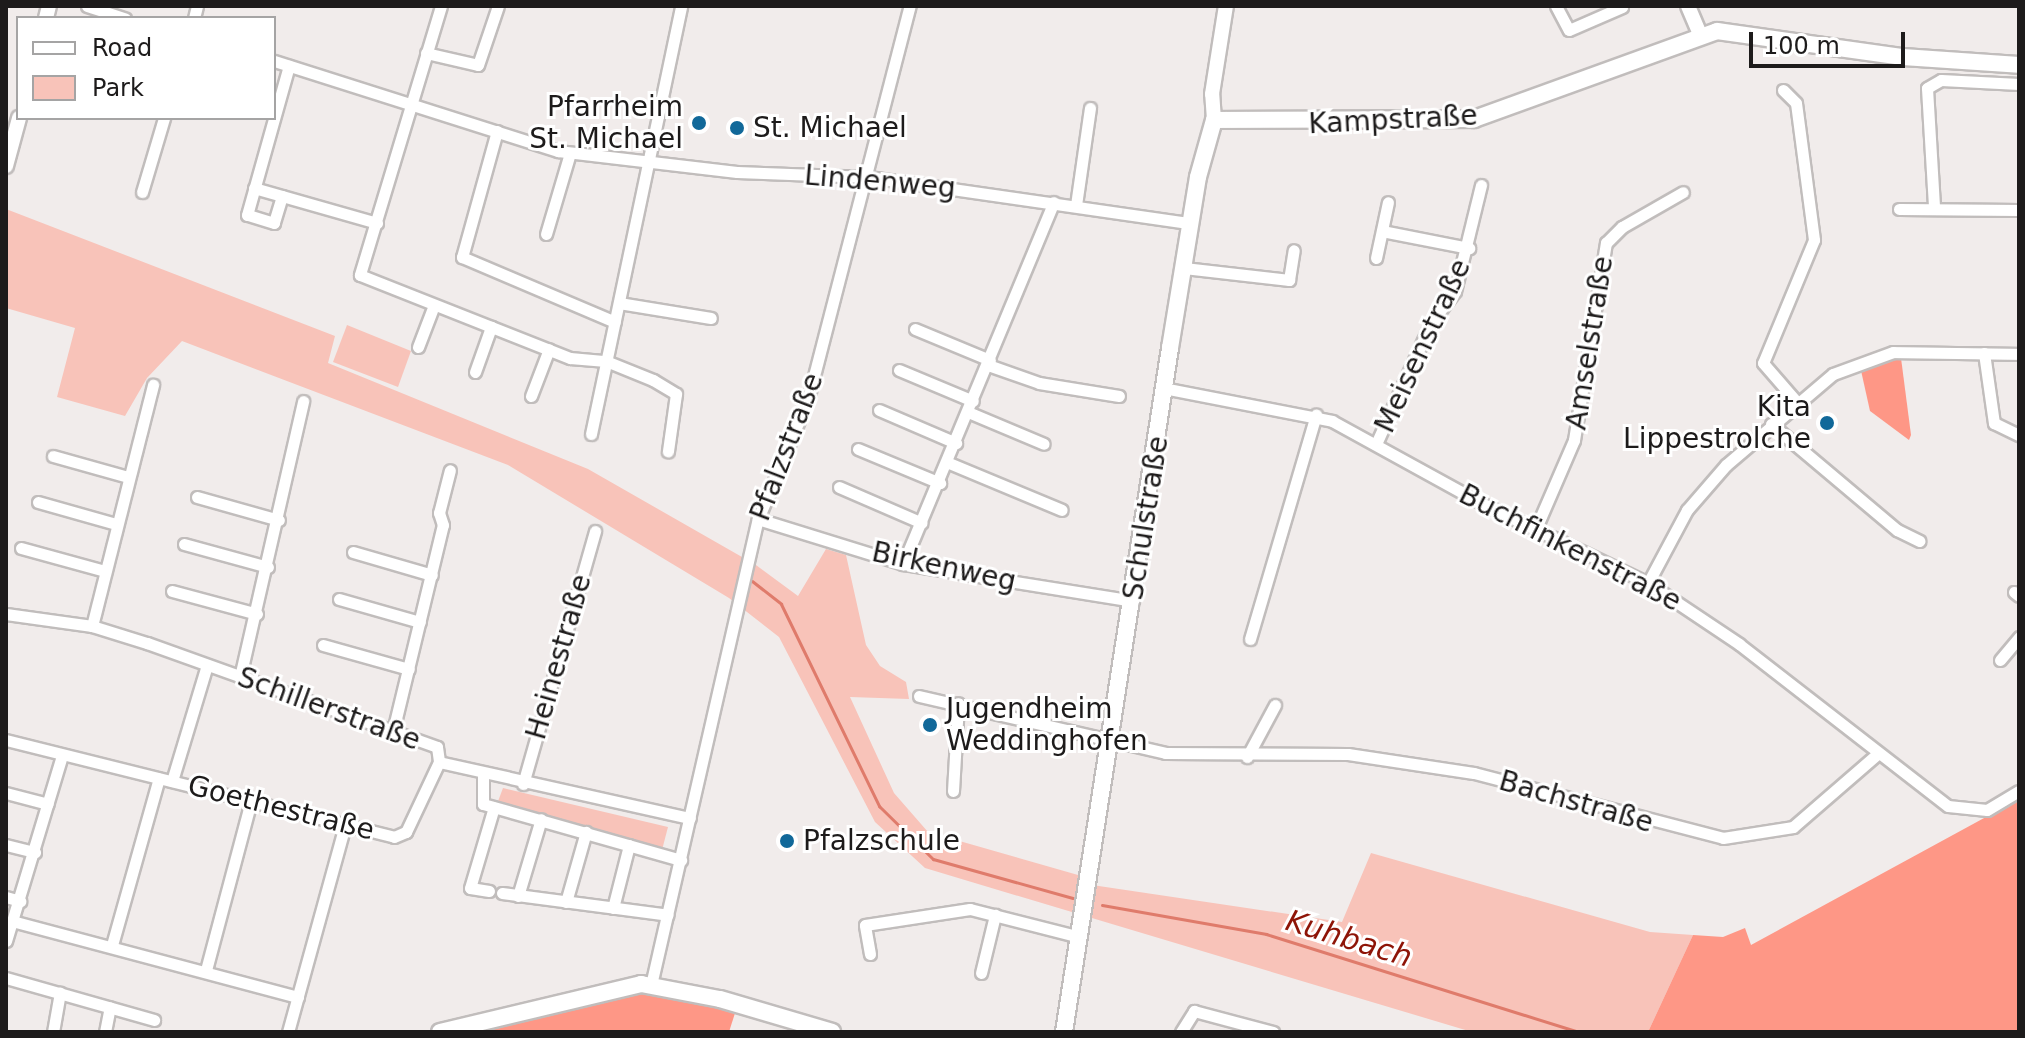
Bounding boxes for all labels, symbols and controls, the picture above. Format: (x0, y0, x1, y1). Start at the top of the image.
legend (16, 16, 276, 120)
scale bar (1753, 16, 1909, 66)
text: 100 m (1763, 32, 1840, 60)
text: Road (92, 34, 152, 62)
text: Park (92, 74, 144, 102)
place label: Pfarrheim St. Michael (529, 90, 683, 156)
street label: Kampstraße (1308, 99, 1478, 141)
place label: St. Michael (753, 111, 907, 145)
marker: Pfarrheim St. Michael (690, 114, 708, 132)
marker: St. Michael (728, 119, 746, 137)
street label: Lindenweg (803, 159, 957, 205)
street label: Meisenstraße (1368, 254, 1478, 438)
street label: Amselstraße (1560, 254, 1620, 432)
street label: Pfalzstraße (743, 368, 831, 526)
place label: Kita Lippestrolche (1623, 390, 1811, 456)
marker: Kita Lippestrolche (1818, 414, 1836, 432)
street label: Schulstraße (1116, 434, 1176, 602)
street label: Buchfinkenstraße (1453, 477, 1687, 619)
street label: Birkenweg (869, 535, 1019, 599)
street label: Heinestraße (519, 571, 599, 743)
street label: Schillerstraße (233, 660, 425, 758)
place label: Jugendheim Weddinghofen (946, 692, 1148, 758)
marker: Jugendheim Weddinghofen (921, 716, 939, 734)
street label: Bachstraße (1495, 764, 1657, 840)
street label: Goethestraße (184, 769, 378, 847)
place label: Pfalzschule (803, 824, 960, 858)
marker: Pfalzschule (778, 832, 796, 850)
water label: Kuhbach (1282, 903, 1416, 975)

